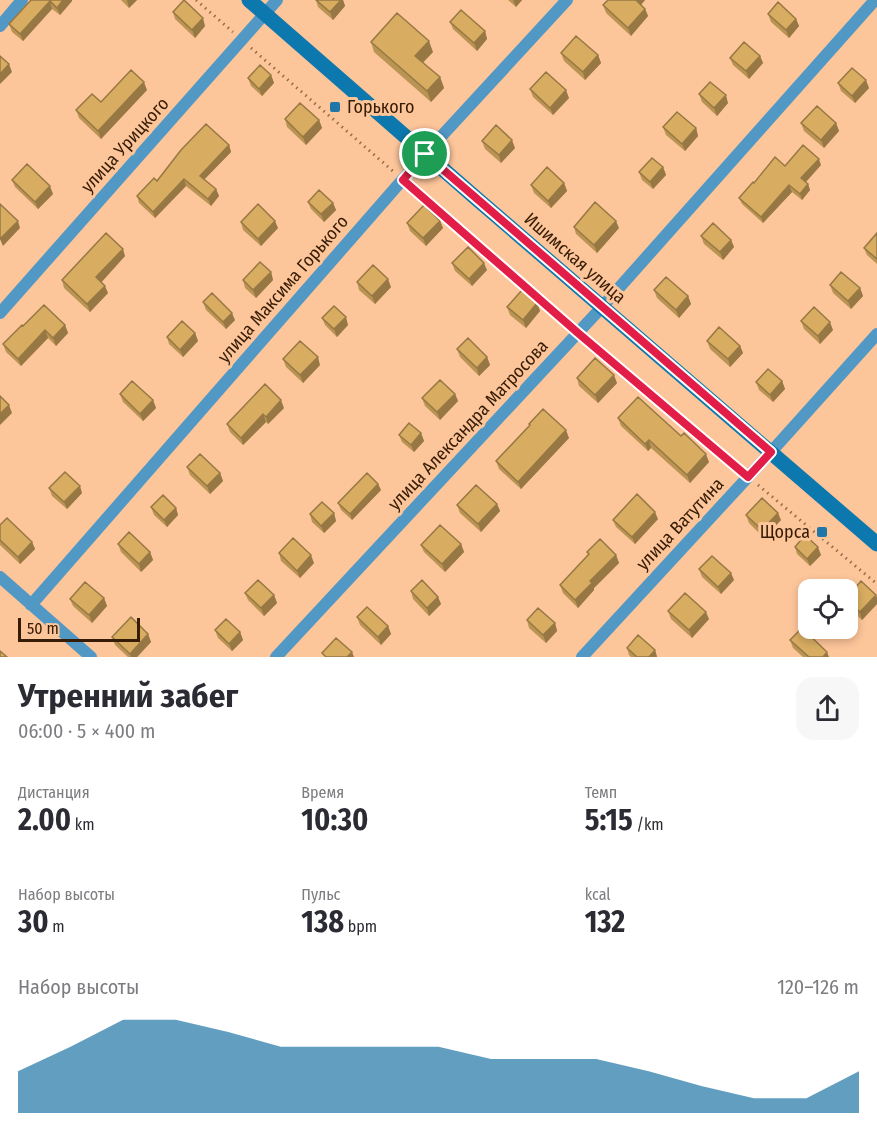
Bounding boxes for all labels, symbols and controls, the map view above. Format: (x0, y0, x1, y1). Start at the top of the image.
street label: улица Урицкого (76, 93, 174, 197)
place label: Горького (347, 96, 415, 118)
marker: Горького (328, 100, 342, 114)
pin (399, 128, 450, 179)
icon: arrive (408, 137, 441, 170)
street label: Ишимская улица (520, 208, 630, 308)
street label: улица Максима Горького (213, 211, 353, 367)
street label: улица Александра Матросова (383, 335, 553, 515)
street label: улица Ватутина (632, 473, 729, 575)
place label: Щорса (760, 521, 810, 543)
marker: Щорса (815, 525, 829, 539)
map controls (798, 579, 858, 639)
button: locate (798, 579, 858, 639)
scale bar (18, 615, 140, 642)
text: 50 m (27, 619, 59, 638)
text: Утренний забег (18, 676, 238, 716)
button: share (796, 677, 859, 740)
text: 06:00 · 5 × 400 m (18, 719, 155, 743)
text: Дистанция (18, 783, 90, 802)
text: Время (301, 783, 344, 802)
text: Темп (585, 783, 617, 802)
text: 2.00 (18, 802, 71, 838)
text: 10:30 (301, 802, 368, 838)
text: 5:15 (585, 802, 633, 838)
text: km (71, 815, 95, 834)
text: /km (633, 815, 664, 834)
text: Набор высоты (18, 885, 115, 904)
text: Пульс (301, 885, 340, 904)
text: kcal (585, 885, 611, 904)
text: 30 (18, 904, 49, 940)
text: 138 (301, 904, 344, 940)
text: 132 (585, 904, 625, 940)
text: m (49, 917, 65, 936)
text: bpm (344, 917, 377, 936)
text: Набор высоты (18, 975, 139, 999)
text: 120–126 m (777, 975, 859, 999)

